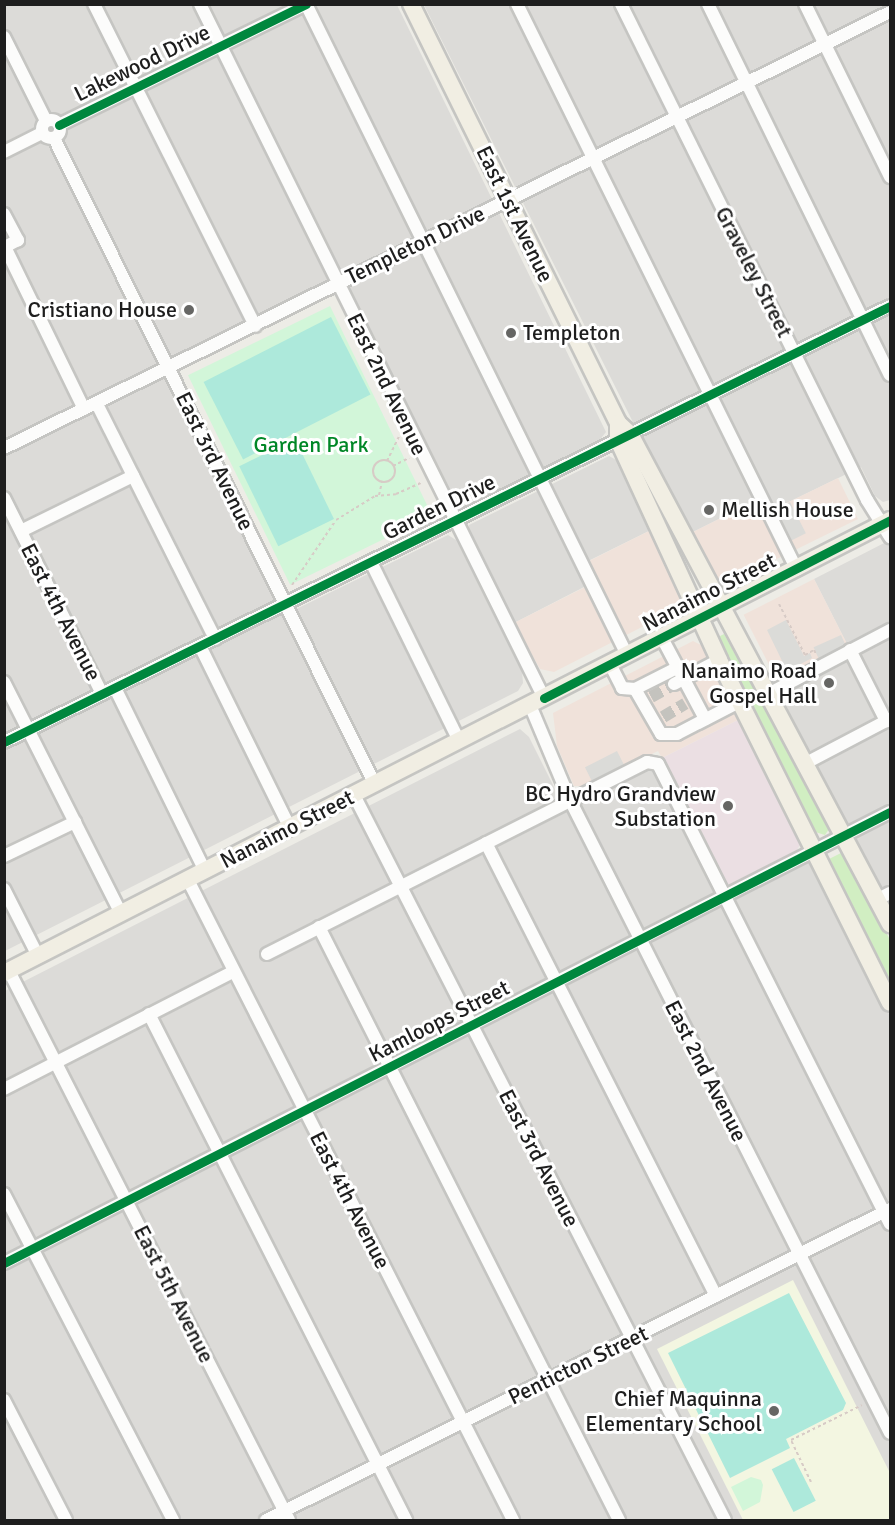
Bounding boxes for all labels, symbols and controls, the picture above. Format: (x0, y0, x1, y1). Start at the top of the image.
street label: Lakewood Drive (70, 19, 214, 107)
street label: East 1st Avenue (471, 141, 559, 287)
street label: Templeton Drive (341, 200, 489, 290)
street label: Graveley Street (710, 202, 798, 342)
place label: Cristiano House (27, 297, 177, 323)
marker: Cristiano House (182, 303, 196, 317)
street label: East 2nd Avenue (341, 309, 433, 459)
place label: Templeton (523, 320, 620, 346)
marker: Templeton (504, 326, 518, 340)
street label: East 3rd Avenue (170, 387, 260, 535)
park label: Garden Park (254, 432, 368, 458)
street label: Garden Drive (378, 468, 500, 546)
place label: Mellish House (721, 497, 854, 523)
marker: Mellish House (702, 503, 716, 517)
street label: East 4th Avenue (15, 539, 107, 685)
street label: Nanaimo Street (638, 547, 780, 637)
place label: Nanaimo Road Gospel Hall (681, 657, 817, 708)
marker: Nanaimo Road Gospel Hall (822, 676, 836, 690)
place label: BC Hydro Grandview Substation (525, 780, 716, 831)
street label: Nanaimo Street (216, 784, 358, 874)
marker: BC Hydro Grandview Substation (721, 799, 735, 813)
street label: Kamloops Street (364, 974, 514, 1068)
street label: East 2nd Avenue (659, 996, 753, 1146)
street label: East 3rd Avenue (493, 1085, 585, 1231)
street label: East 4th Avenue (304, 1127, 396, 1273)
street label: East 5th Avenue (128, 1221, 220, 1367)
street label: Penticton Street (504, 1320, 652, 1410)
place label: Chief Maquinna Elementary School (585, 1385, 762, 1436)
marker: Chief Maquinna Elementary School (767, 1404, 781, 1418)

